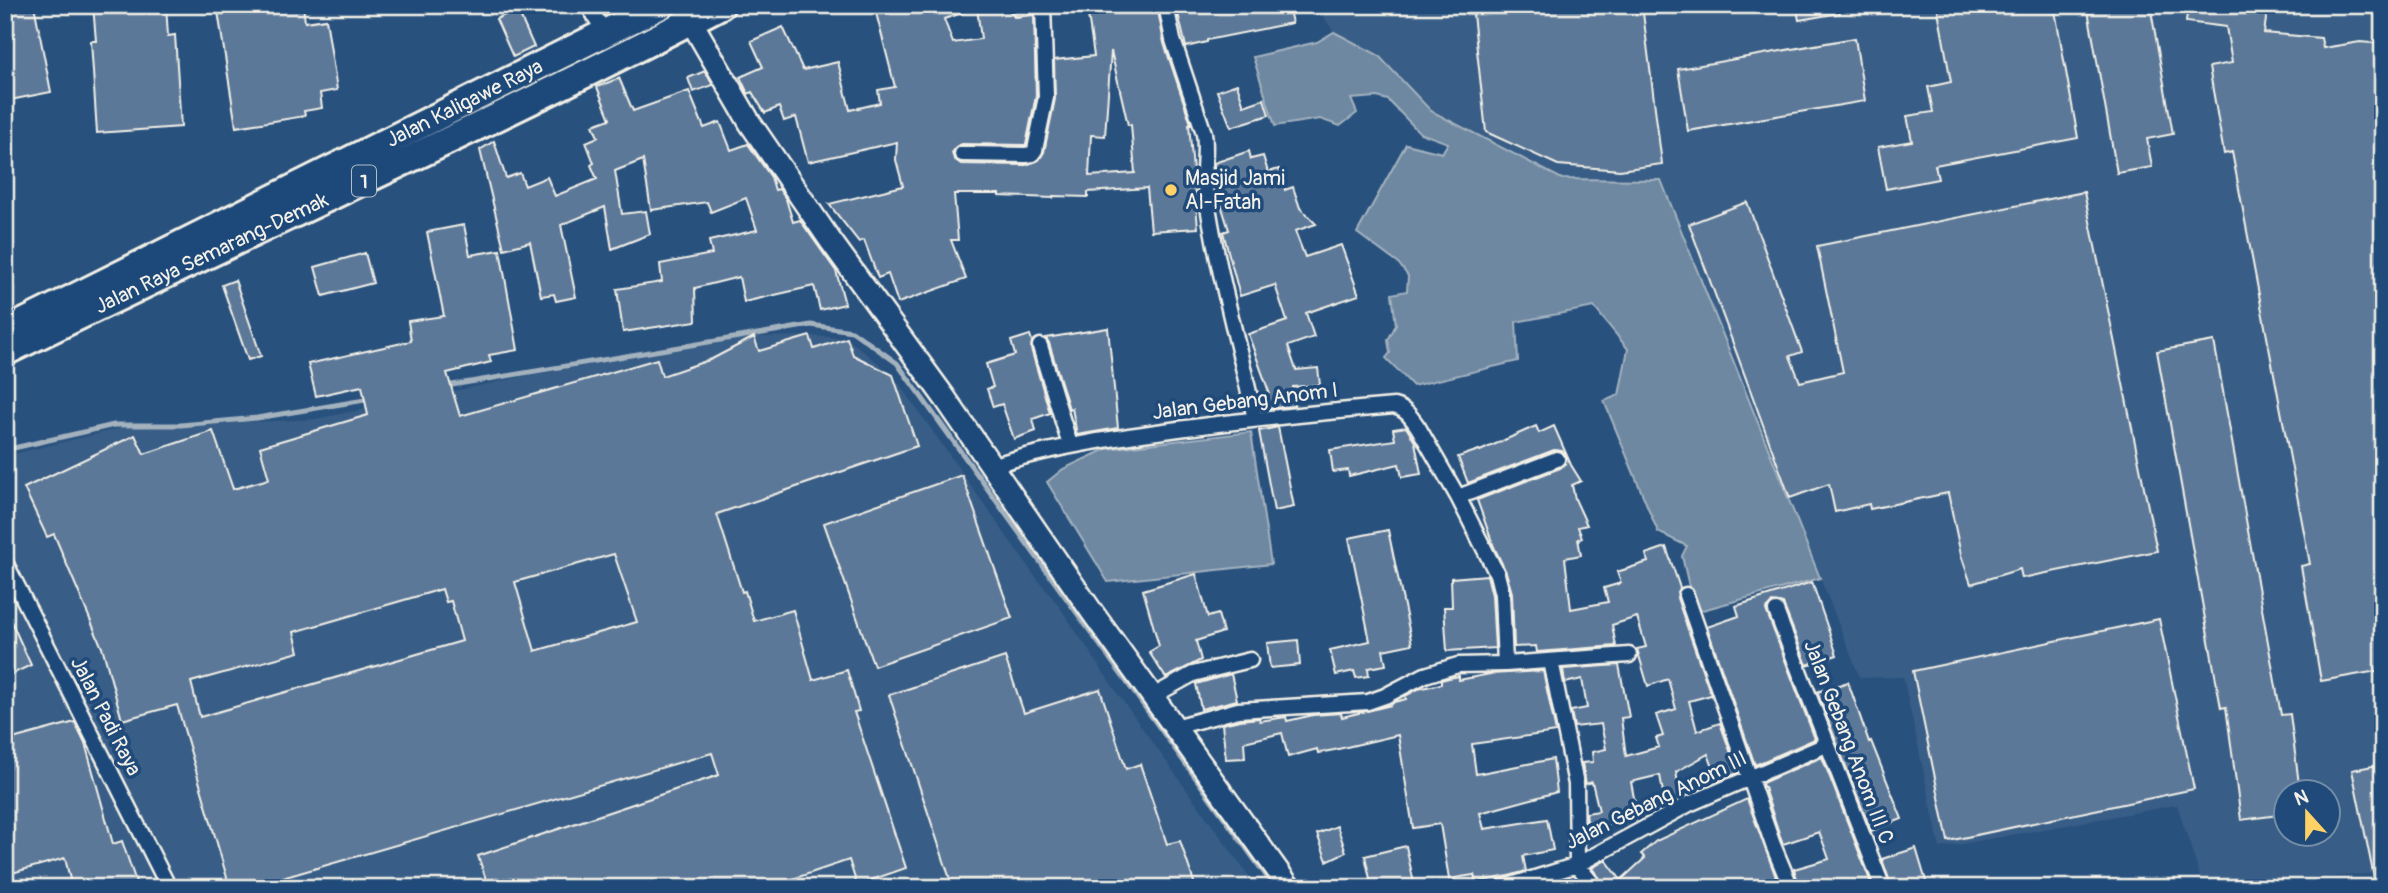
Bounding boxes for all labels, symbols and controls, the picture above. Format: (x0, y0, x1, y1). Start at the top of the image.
street label: Jalan Kaligawe Raya (382, 53, 547, 154)
place label: Masjid Jami Al-Fatah (1185, 165, 1285, 216)
road number: 1 (352, 166, 376, 196)
marker: Masjid Jami Al-Fatah (1163, 182, 1179, 198)
street label: Jalan Raya Semarang-Demak (91, 186, 333, 320)
street label: Jalan Gebang Anom I (1151, 377, 1339, 426)
street label: Jalan Gebang Anom III C (1797, 636, 1900, 848)
street label: Jalan Padi Raya (64, 652, 147, 780)
street label: Jalan Gebang Anom III (1561, 745, 1751, 856)
north arrow (2272, 778, 2342, 848)
text: N (2291, 785, 2312, 812)

